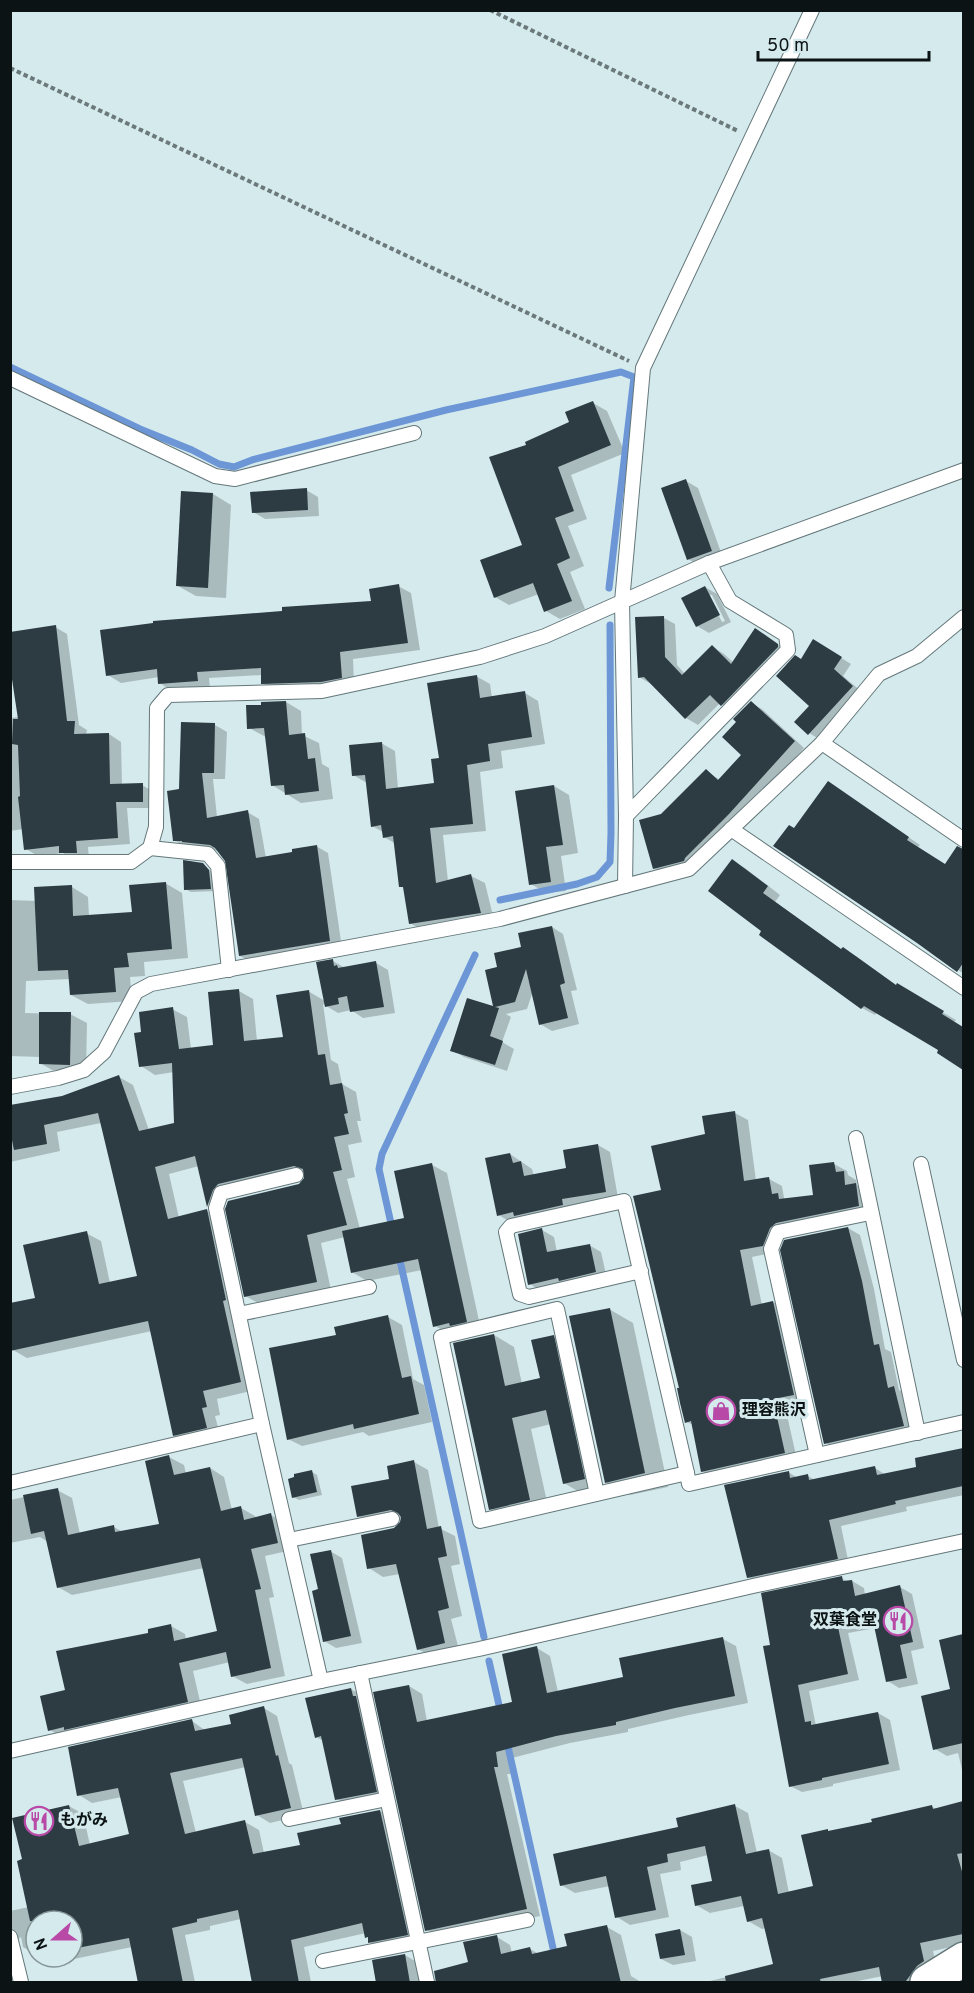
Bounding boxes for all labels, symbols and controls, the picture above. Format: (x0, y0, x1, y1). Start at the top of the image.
scale bar (758, 24, 929, 62)
text: 50 m (767, 35, 809, 58)
shop icon: 理容熊沢 (705, 1395, 737, 1427)
place label: 理容熊沢 (742, 1400, 806, 1421)
restaurant icon: 双葉食堂 (882, 1605, 914, 1637)
place label: 双葉食堂 (813, 1611, 877, 1631)
restaurant icon: もがみ (23, 1805, 55, 1837)
place label: もがみ (60, 1811, 108, 1831)
north arrow (24, 1909, 84, 1969)
text: N (30, 1935, 53, 1953)

